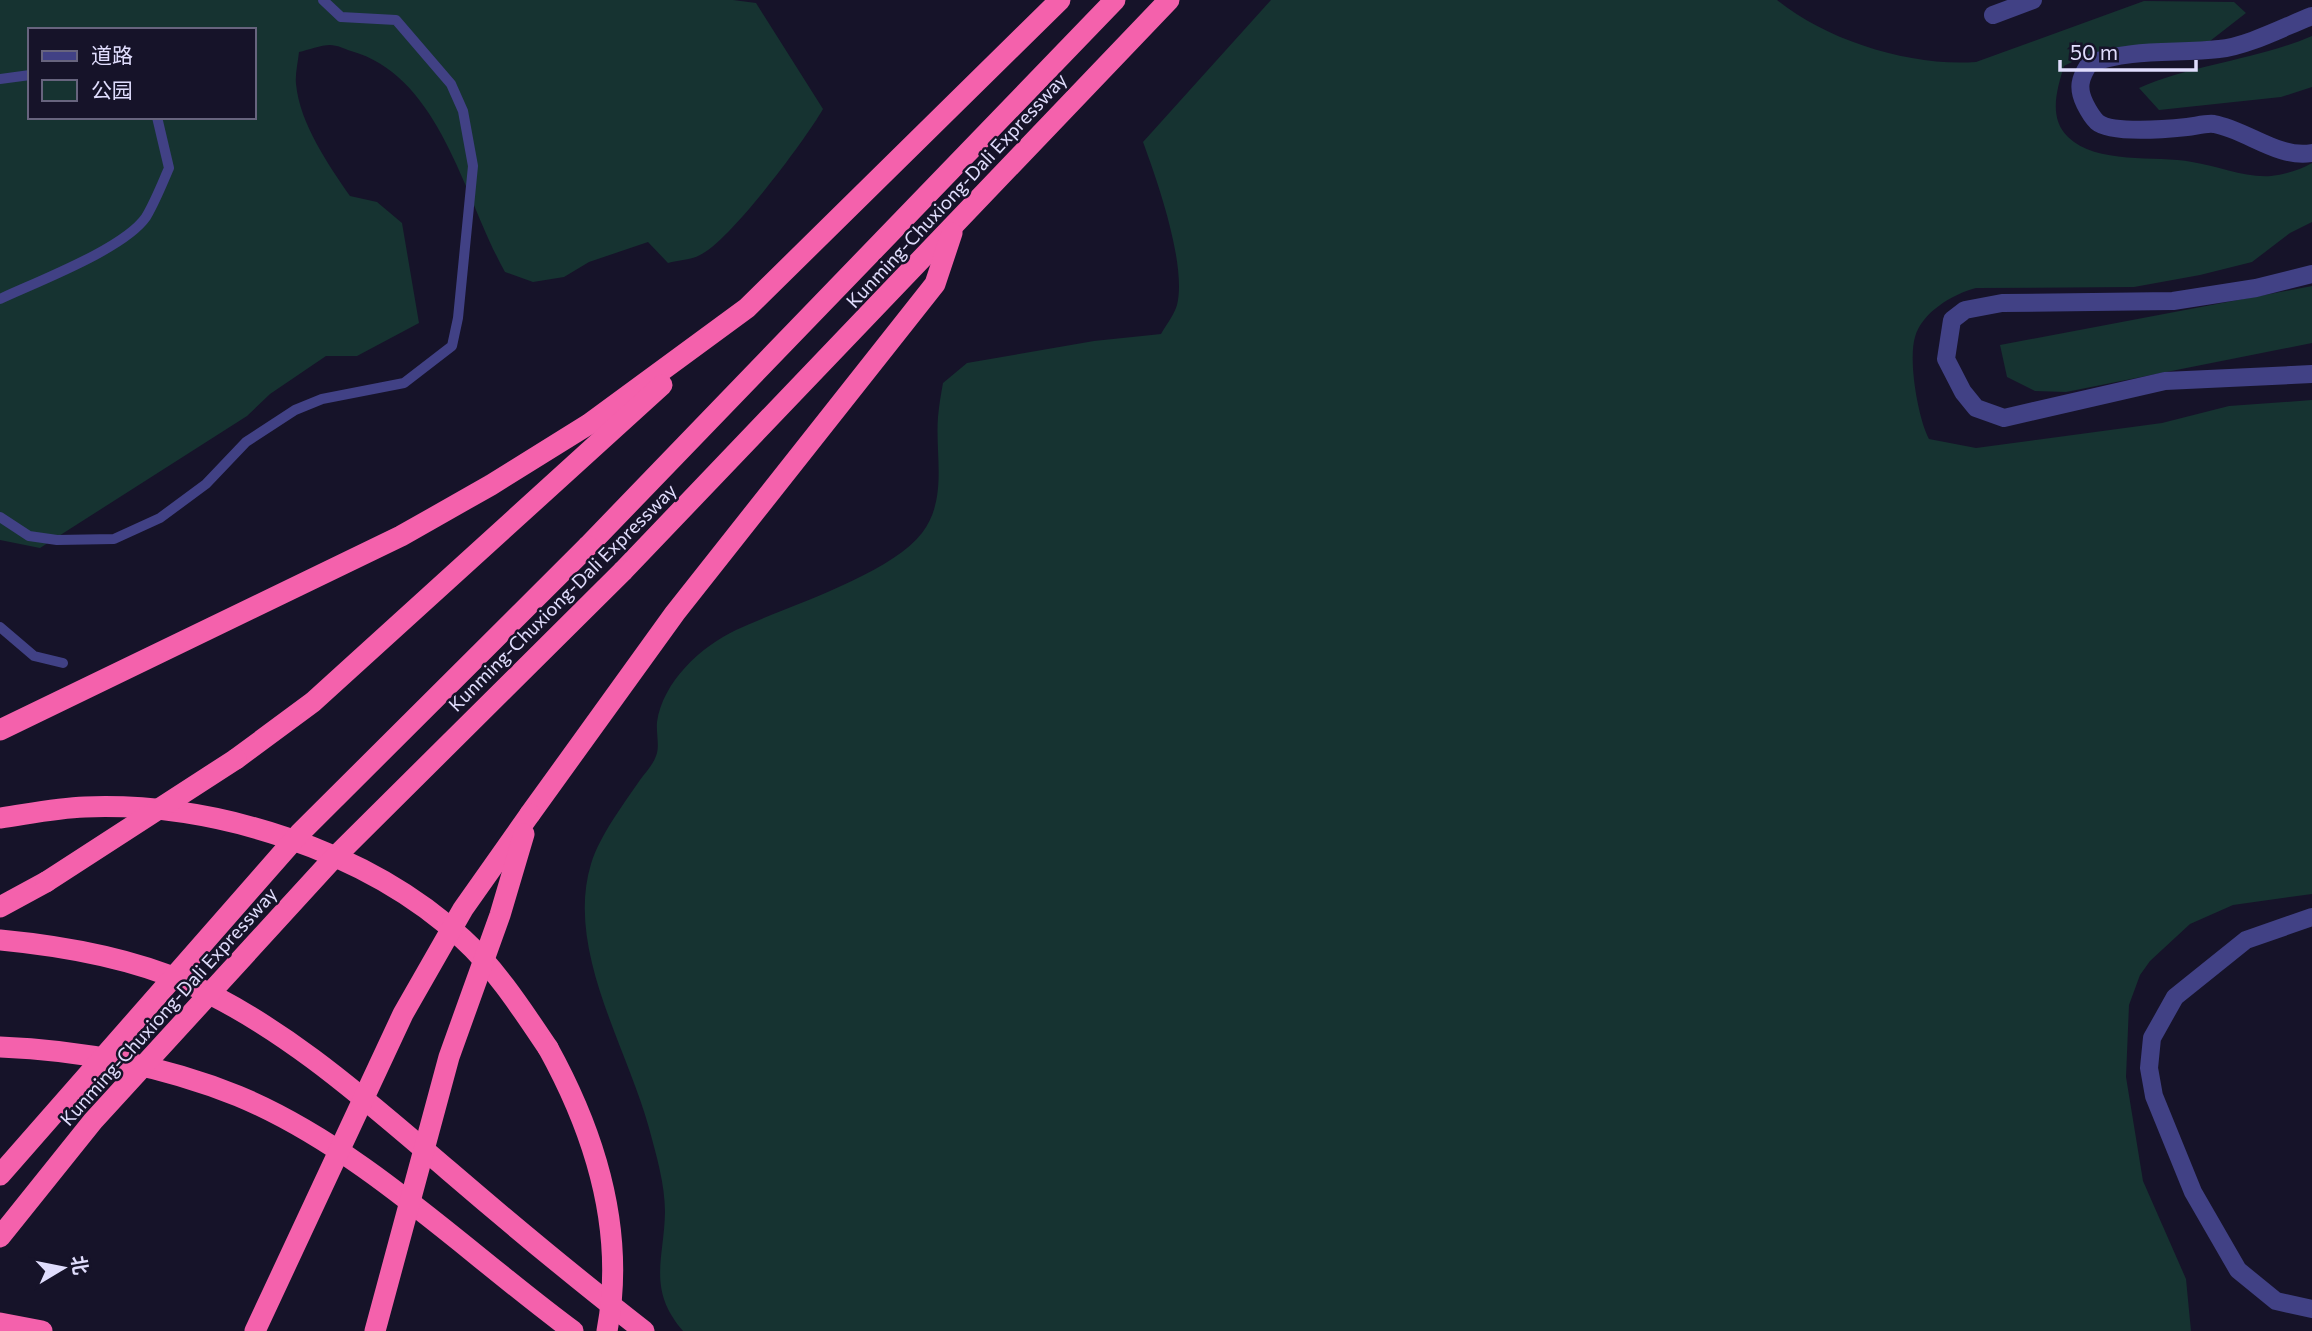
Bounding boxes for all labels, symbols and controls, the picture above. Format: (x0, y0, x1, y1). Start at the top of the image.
legend (28, 28, 256, 119)
scale bar (2060, 28, 2196, 72)
text: 50 m (2070, 39, 2118, 64)
text: 道路 (91, 42, 133, 67)
street label: Kunming-Chuxiong-Dali Expressway (841, 68, 1071, 312)
text: 公园 (91, 77, 133, 102)
street label: Kunming-Chuxiong-Dali Expressway (443, 478, 681, 716)
street label: Kunming-Chuxiong-Dali Expressway (55, 882, 281, 1130)
north arrow (28, 1233, 98, 1303)
text: 北 (67, 1254, 93, 1276)

